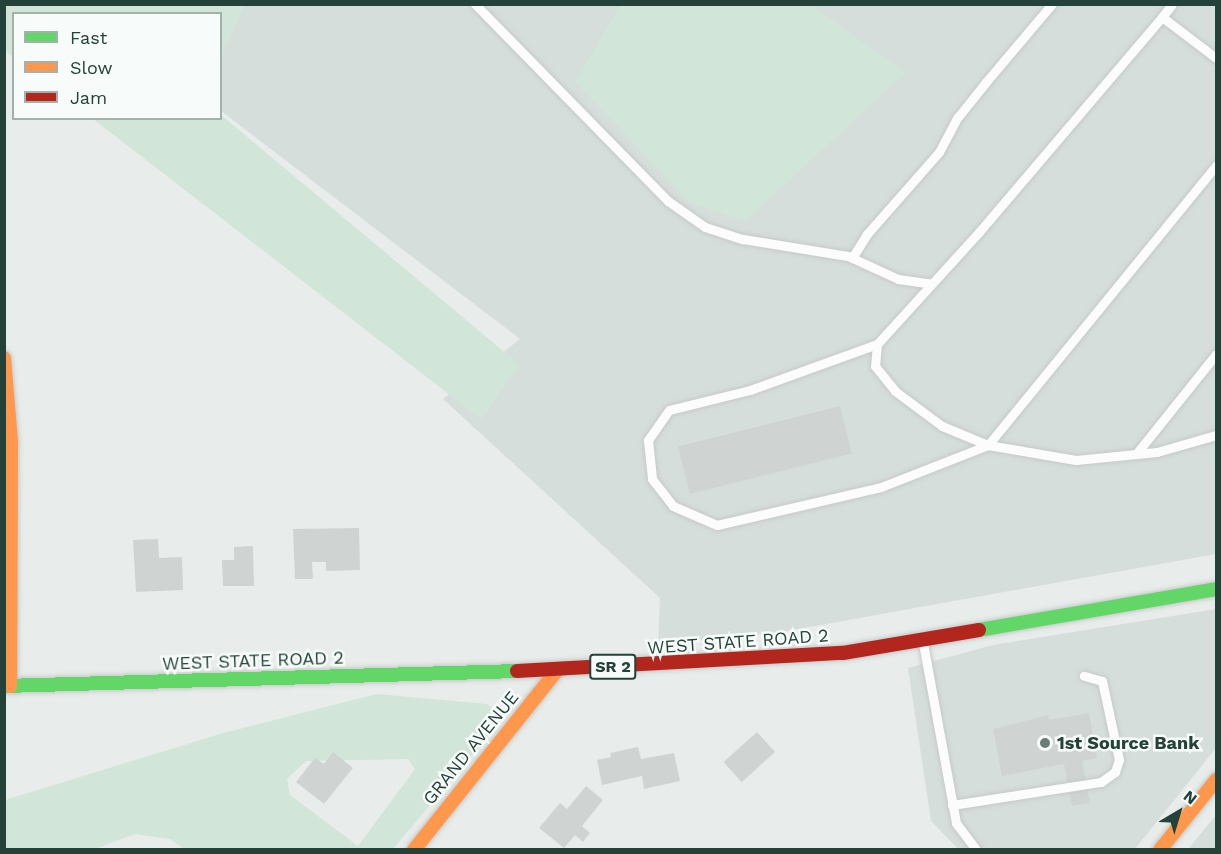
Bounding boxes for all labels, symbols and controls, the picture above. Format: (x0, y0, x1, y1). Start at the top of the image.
legend (12, 12, 222, 120)
text: Fast (70, 27, 107, 48)
text: Slow (70, 57, 113, 78)
text: Jam (70, 87, 107, 108)
street label: WEST STATE ROAD 2 (646, 625, 830, 659)
street label: WEST STATE ROAD 2 (162, 647, 344, 675)
road number: SR 2 (589, 654, 637, 680)
street label: GRAND AVENUE (418, 687, 524, 809)
place label: 1st Source Bank (1057, 732, 1199, 754)
marker: 1st Source Bank (1038, 736, 1052, 750)
north arrow (1149, 782, 1209, 842)
text: N (1180, 786, 1201, 809)

